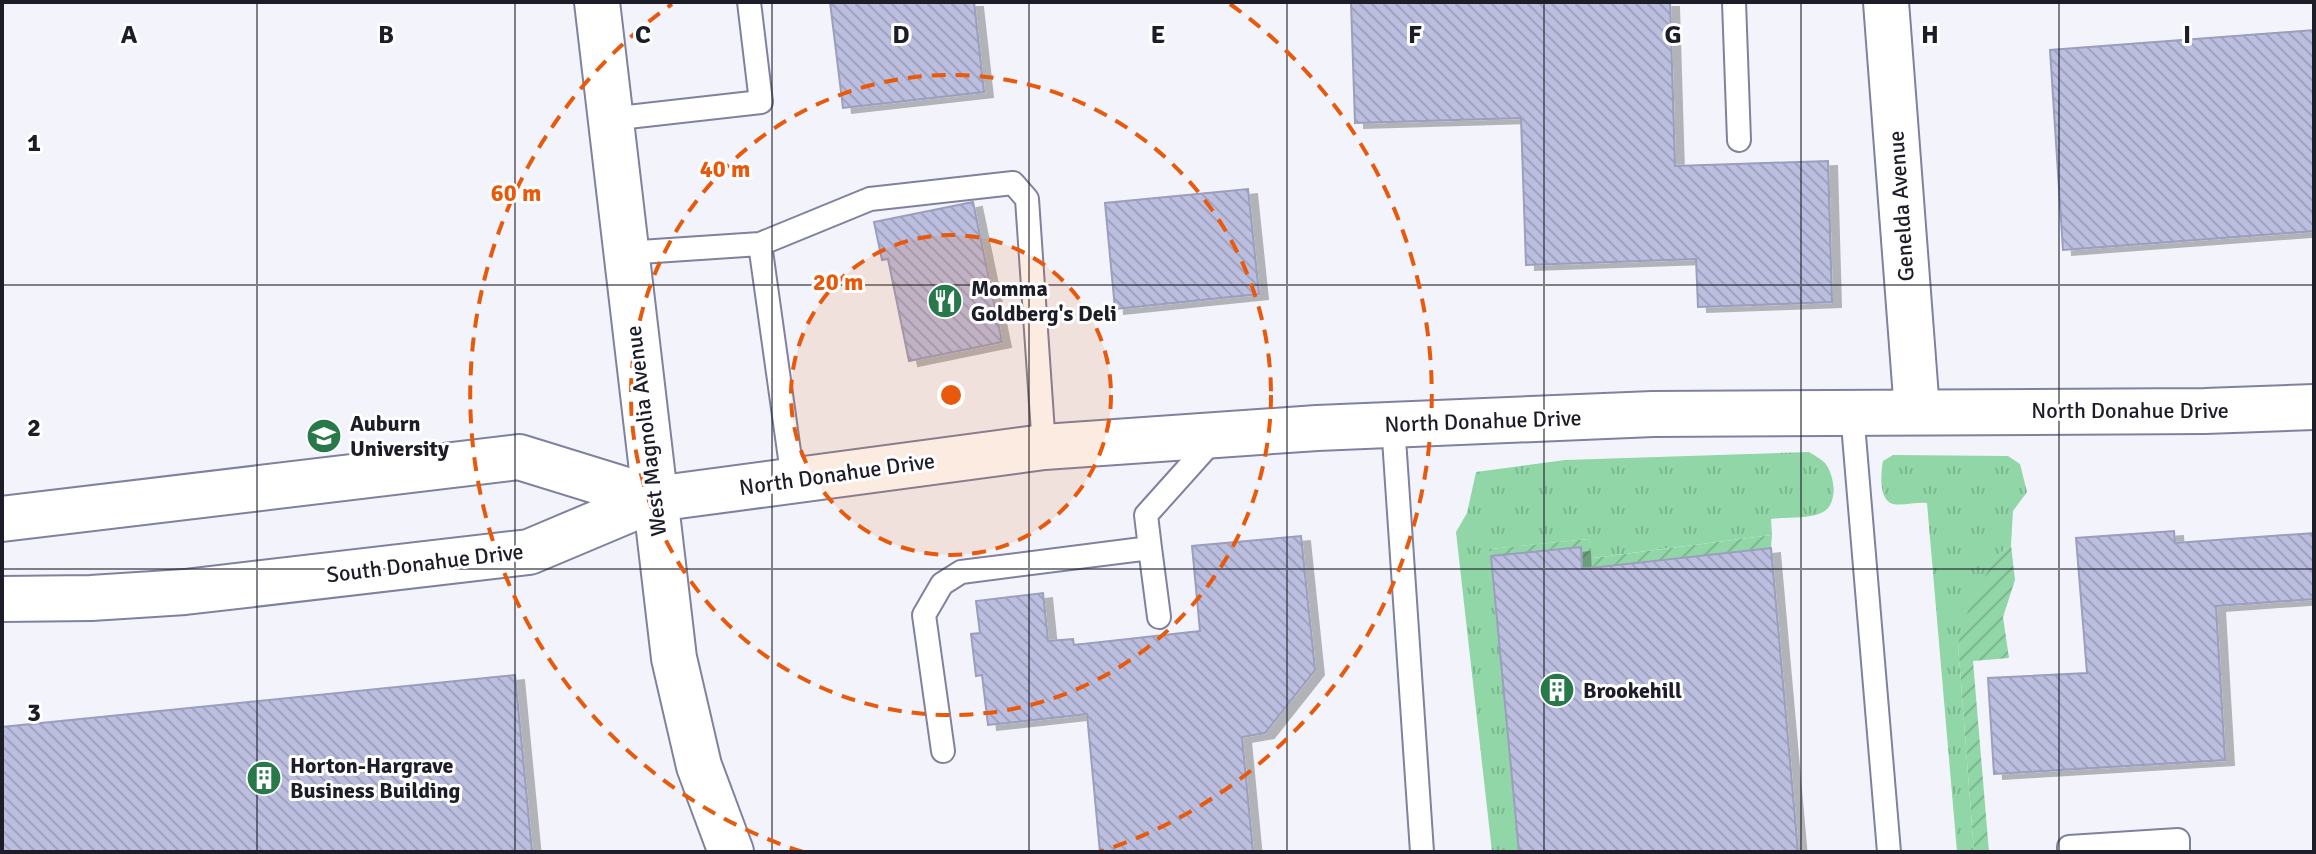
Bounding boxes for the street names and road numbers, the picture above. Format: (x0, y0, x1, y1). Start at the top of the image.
street label: Genelda Avenue (1882, 130, 1920, 282)
street label: West Magnolia Avenue (620, 324, 672, 538)
street label: North Donahue Drive (2031, 397, 2229, 424)
street label: North Donahue Drive (1384, 404, 1582, 438)
street label: North Donahue Drive (737, 447, 937, 501)
street label: South Donahue Drive (325, 538, 525, 588)

